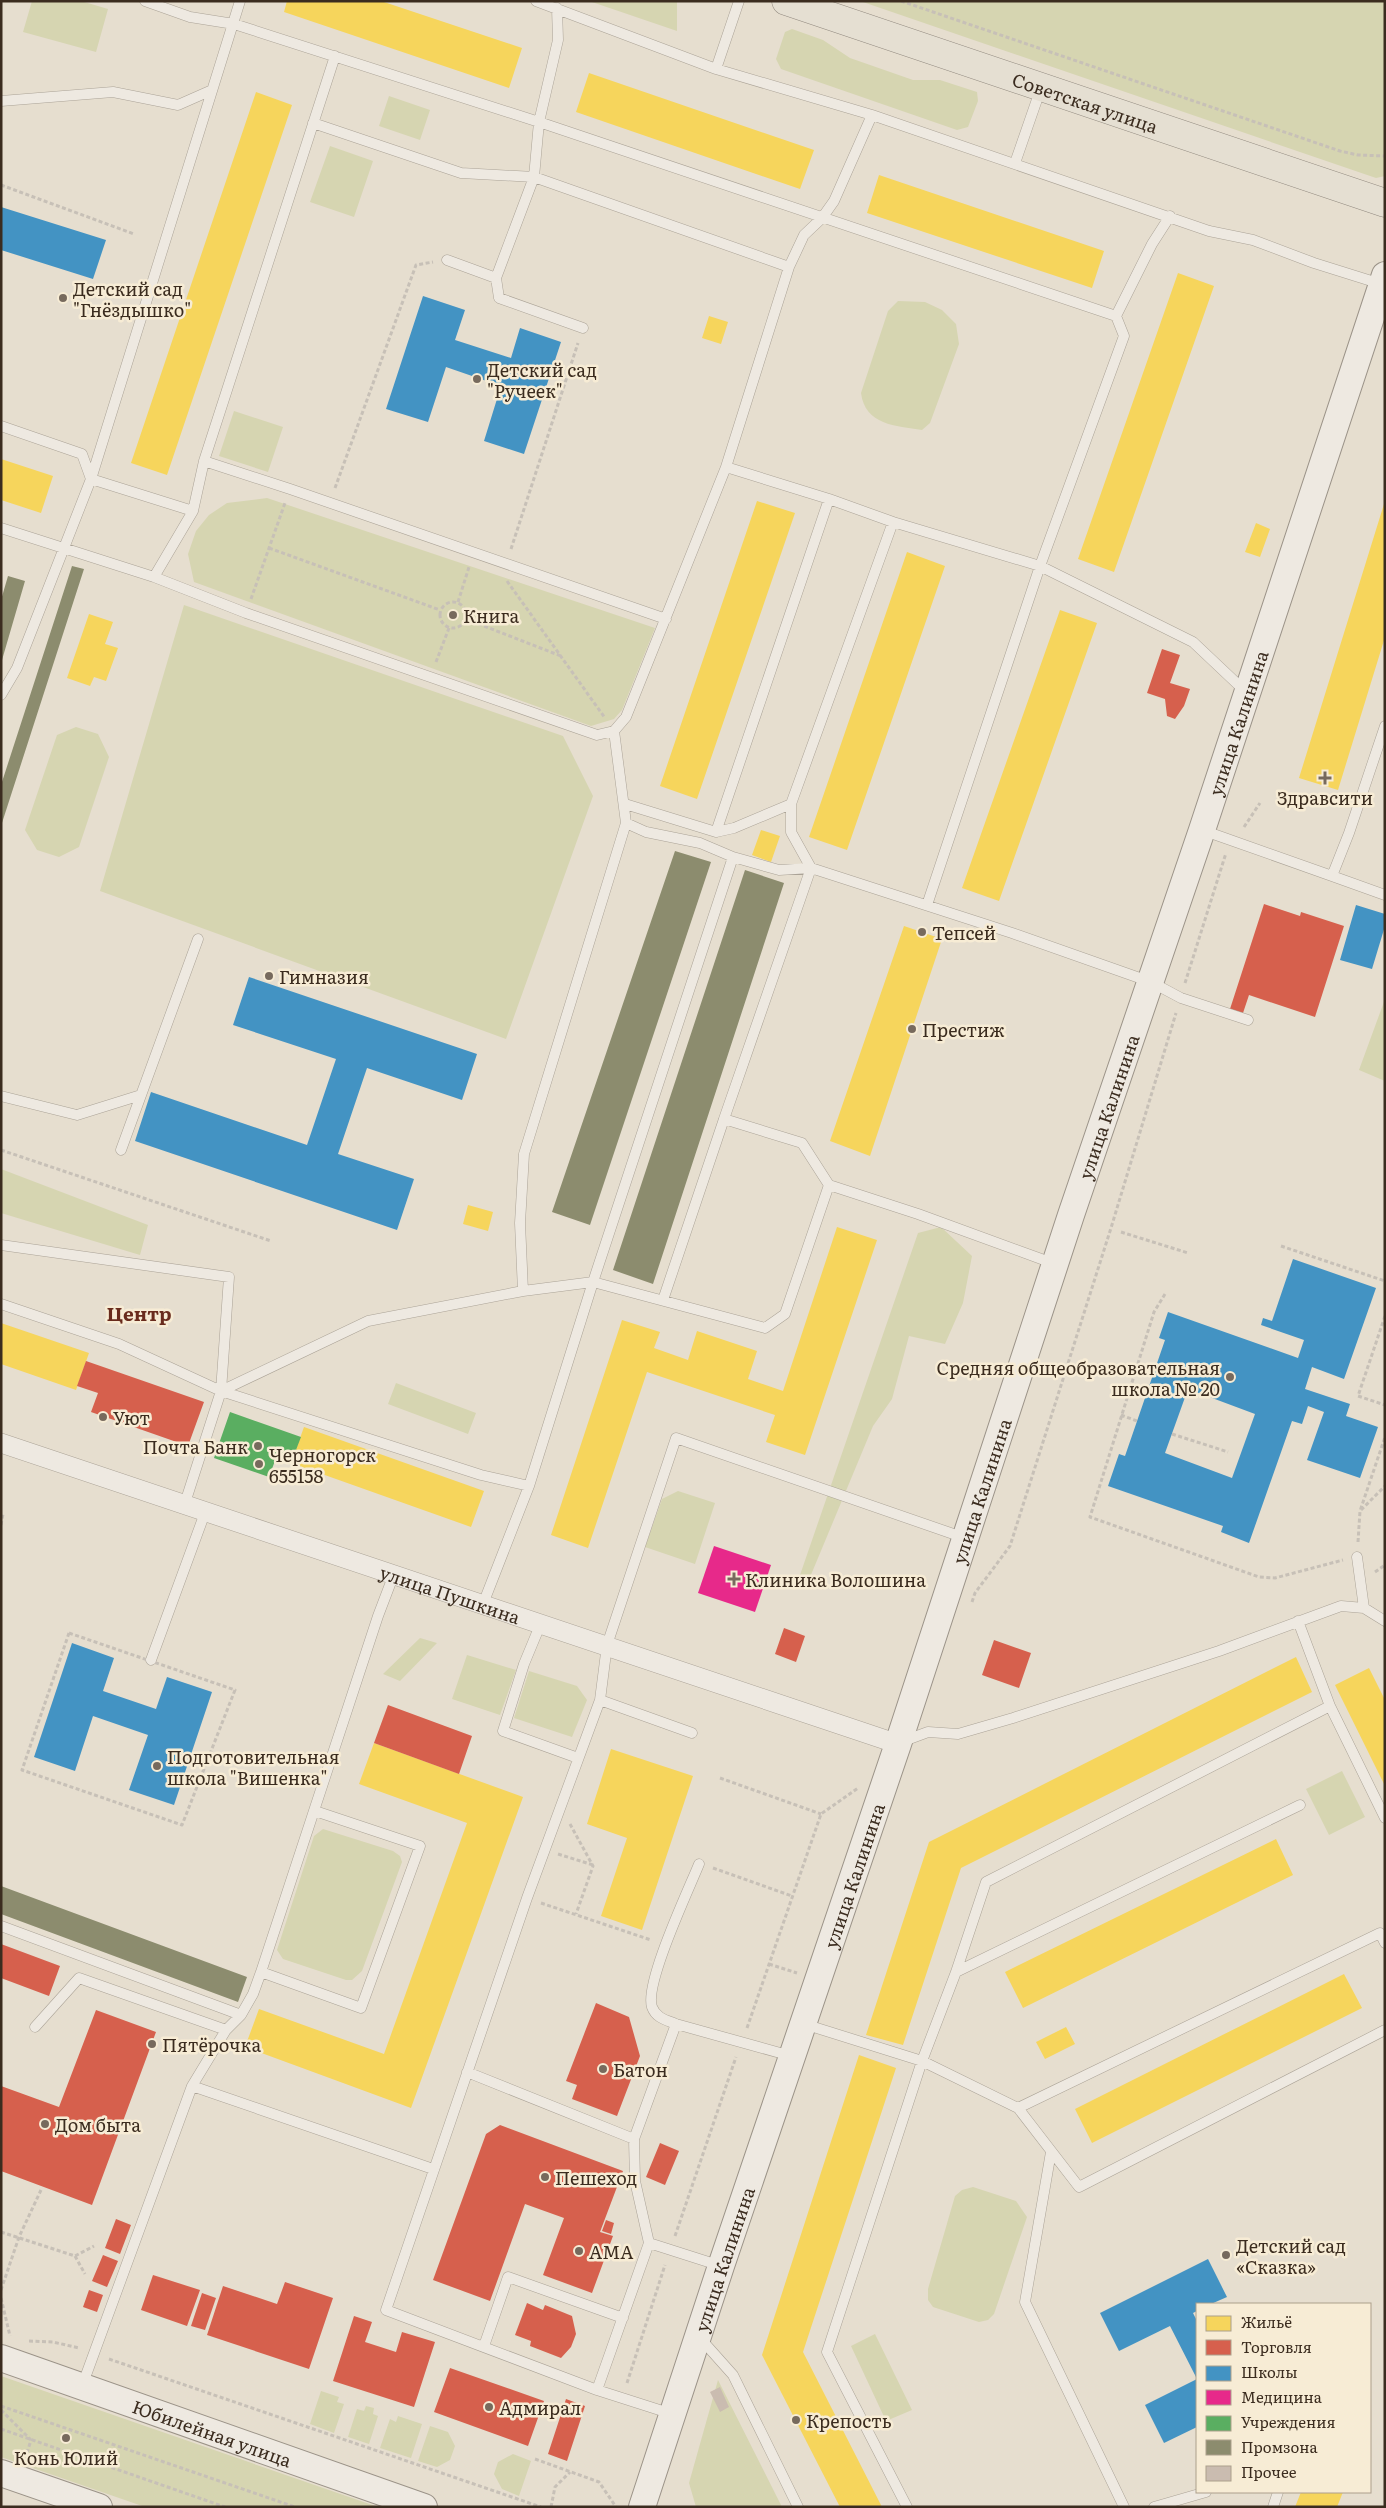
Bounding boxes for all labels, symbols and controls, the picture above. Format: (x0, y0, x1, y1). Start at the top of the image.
street label: Советская улица (1009, 65, 1162, 139)
place label: Детский сад "Гнёздышко" (73, 275, 191, 323)
marker: Детский сад "Гнёздышко" (57, 292, 69, 304)
place label: Детский сад "Ручеек" (487, 356, 597, 404)
marker: Детский сад "Ручеек" (471, 373, 483, 385)
place label: Книга (463, 602, 520, 629)
marker: Книга (447, 609, 459, 621)
street label: улица Калинина (1201, 646, 1274, 799)
marker: Здравсити (1319, 772, 1331, 784)
place label: Здравсити (1277, 784, 1373, 811)
place label: Тепсей (932, 919, 996, 946)
marker: Тепсей (916, 926, 928, 938)
place label: Гимназия (279, 963, 369, 990)
marker: Гимназия (263, 970, 275, 982)
place label: Престиж (922, 1016, 1005, 1043)
marker: Престиж (906, 1023, 918, 1035)
street label: улица Калинина (1071, 1030, 1145, 1183)
district label: Центр (107, 1299, 171, 1327)
place label: Средняя общеобразовательная школа № 20 (937, 1354, 1220, 1402)
marker: Средняя общеобразовательная школа № 20 (1224, 1371, 1236, 1383)
place label: Уют (113, 1404, 150, 1431)
marker: Уют (97, 1411, 109, 1423)
street label: улица Калинина (944, 1414, 1017, 1567)
place label: Почта Банк (143, 1433, 248, 1460)
marker: Почта Банк (252, 1440, 264, 1452)
place label: Черногорск 655158 (269, 1441, 376, 1489)
marker: Черногорск 655158 (253, 1458, 265, 1470)
street label: улица Пушкина (377, 1558, 524, 1630)
place label: Клиника Волошина (745, 1566, 926, 1593)
marker: Клиника Волошина (727, 1572, 741, 1586)
place label: Подготовительная школа "Вишенка" (167, 1743, 340, 1791)
marker: Подготовительная школа "Вишенка" (151, 1760, 163, 1772)
street label: улица Калинина (816, 1799, 891, 1952)
place label: Пятёрочка (162, 2031, 261, 2058)
marker: Пятёрочка (146, 2038, 158, 2050)
place label: Батон (613, 2056, 668, 2083)
marker: Батон (597, 2063, 609, 2075)
place label: Дом быта (55, 2111, 141, 2138)
marker: Дом быта (39, 2118, 51, 2130)
place label: Пешеход (555, 2164, 637, 2191)
marker: Пешеход (539, 2171, 551, 2183)
street label: улица Калинина (687, 2183, 761, 2335)
place label: Детский сад «Сказка» (1236, 2232, 1346, 2280)
place label: АМА (589, 2238, 634, 2265)
marker: АМА (573, 2245, 585, 2257)
marker: Детский сад «Сказка» (1220, 2249, 1232, 2261)
legend (1196, 2303, 1371, 2493)
text: Жильё (1241, 2310, 1292, 2333)
text: Торговля (1241, 2335, 1312, 2358)
text: Школы (1241, 2360, 1297, 2383)
text: Медицина (1241, 2385, 1323, 2408)
street label: Юбилейная улица (129, 2392, 296, 2473)
place label: Адмирал (499, 2394, 581, 2421)
marker: Адмирал (483, 2401, 495, 2413)
place label: Крепость (806, 2407, 892, 2434)
text: Учреждения (1241, 2410, 1336, 2433)
marker: Крепость (790, 2414, 802, 2426)
marker: Конь Юлий (60, 2432, 72, 2444)
text: Промзона (1241, 2435, 1319, 2458)
place label: Конь Юлий (14, 2444, 118, 2471)
text: Прочее (1241, 2460, 1297, 2483)

